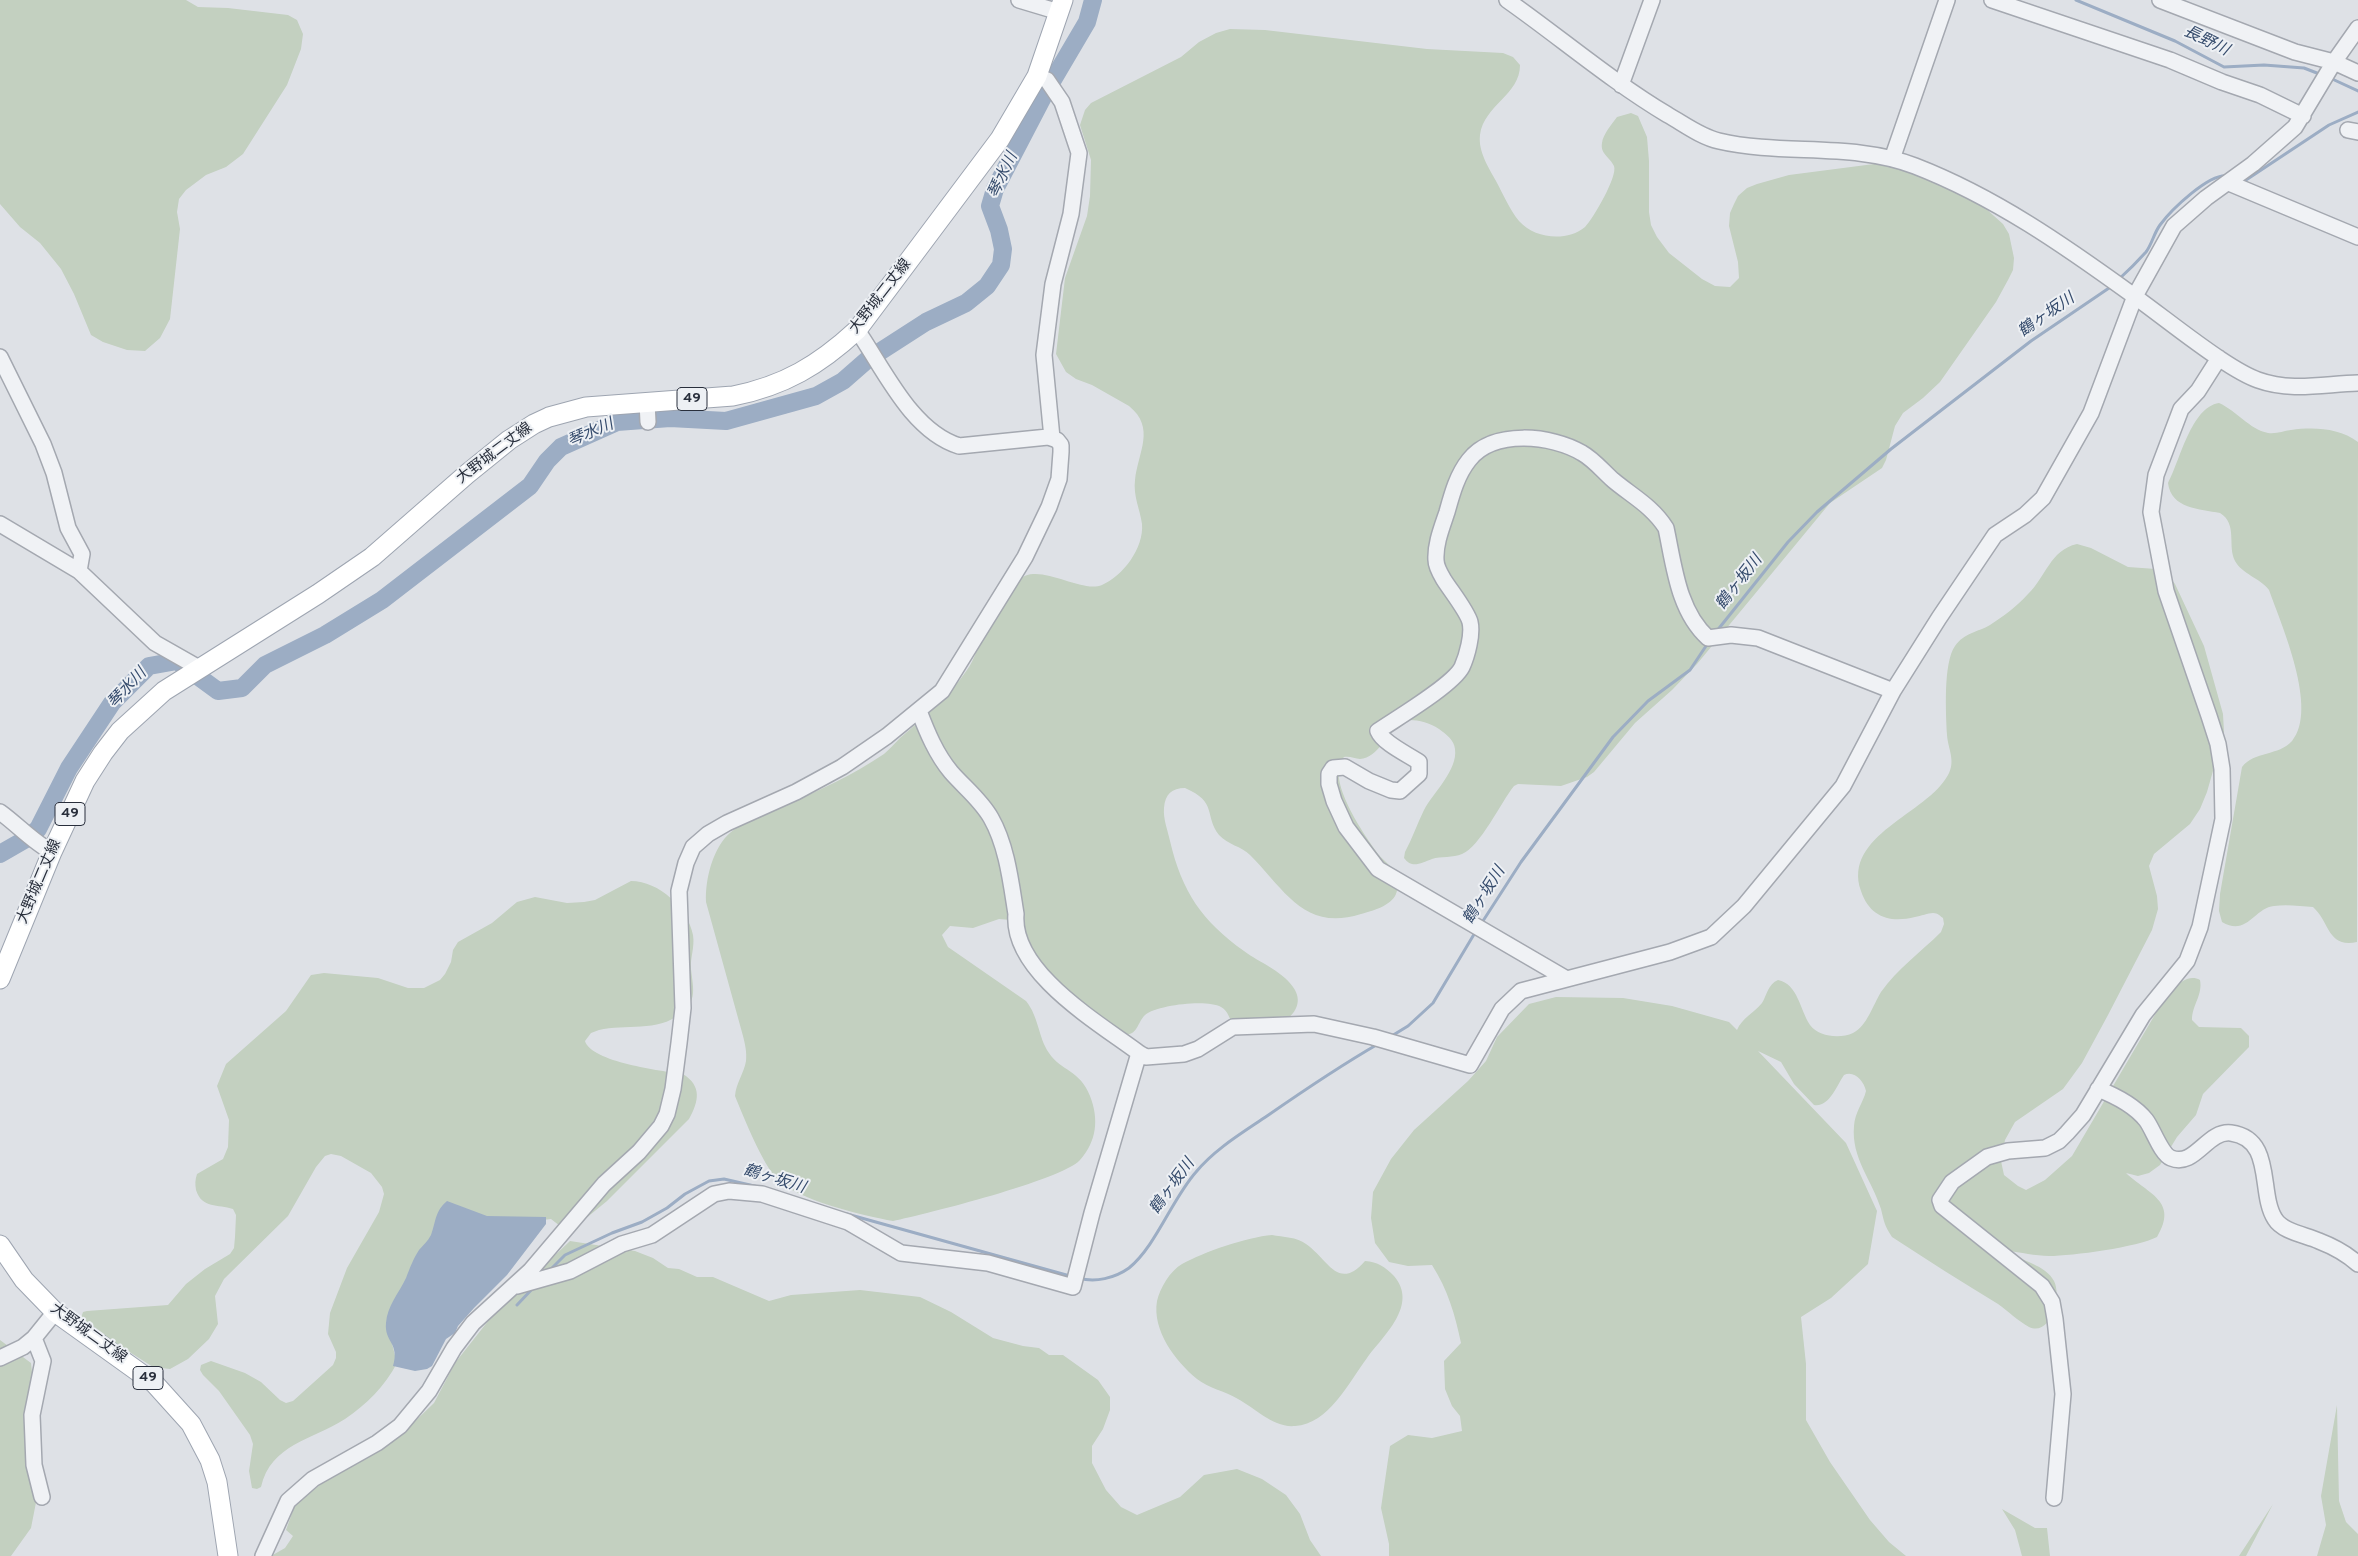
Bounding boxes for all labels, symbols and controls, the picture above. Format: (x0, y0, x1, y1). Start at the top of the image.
water label: 長野川 (2180, 23, 2232, 61)
water label: 琴水川 (985, 150, 1023, 202)
street label: 大野城二丈線 (846, 256, 916, 338)
water label: 鶴ヶ坂川 (2015, 290, 2079, 342)
road number: 49 (677, 388, 707, 410)
water label: 琴水川 (565, 416, 617, 452)
street label: 大野城二丈線 (454, 420, 536, 488)
water label: 鶴ヶ坂川 (1713, 552, 1767, 614)
water label: 琴水川 (105, 665, 151, 713)
road number: 49 (55, 802, 85, 826)
street label: 大野城二丈線 (14, 837, 66, 927)
water label: 鶴ヶ坂川 (1460, 864, 1510, 928)
water label: 鶴ヶ坂川 (1146, 1155, 1200, 1219)
water label: 鶴ヶ坂川 (741, 1161, 807, 1199)
street label: 大野城二丈線 (46, 1300, 130, 1368)
road number: 49 (133, 1366, 163, 1390)

